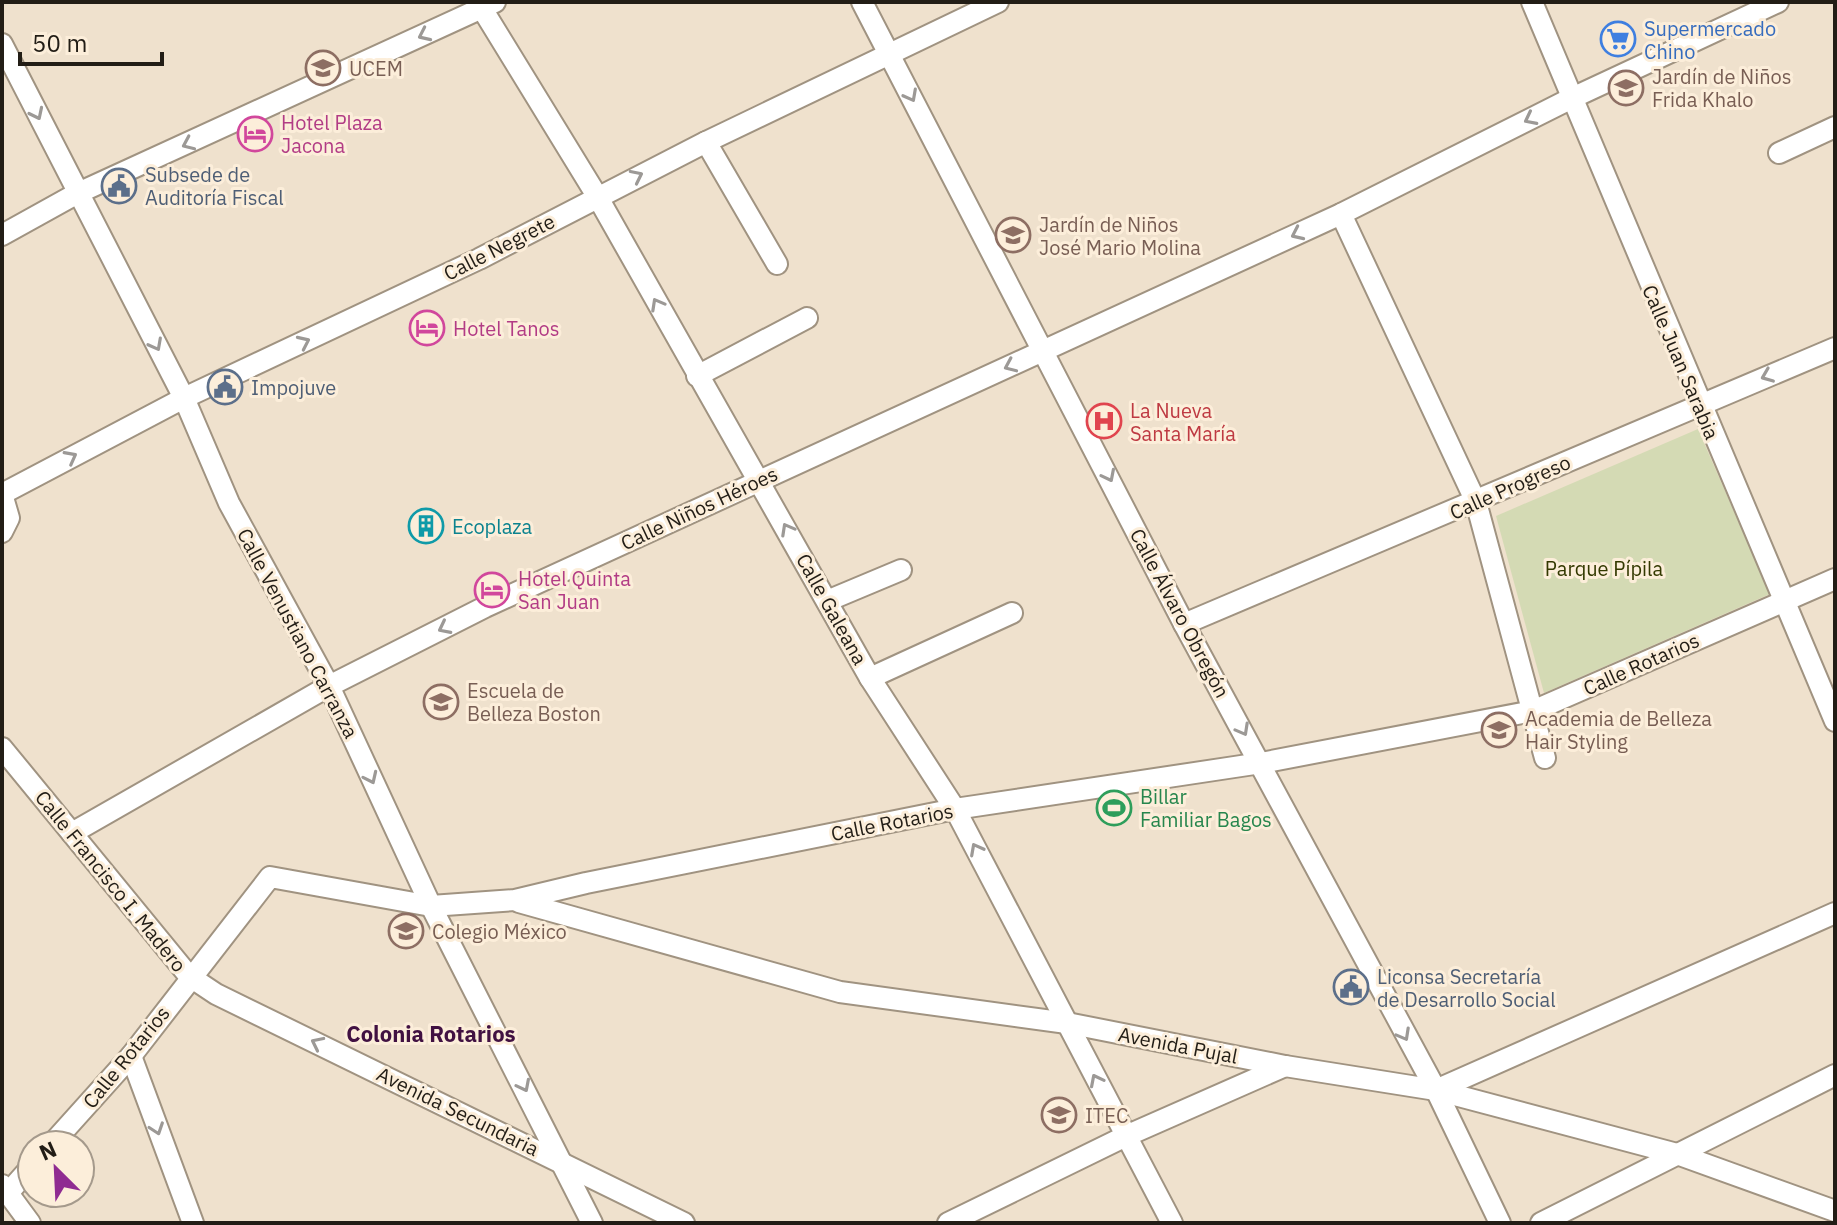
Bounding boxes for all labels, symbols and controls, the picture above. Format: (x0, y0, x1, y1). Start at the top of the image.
place label: Supermercado Chino (1644, 15, 1776, 65)
scale bar (20, 16, 162, 66)
supermarket icon: Supermercado Chino (1599, 20, 1637, 58)
one-way arrow (418, 25, 432, 41)
text: 50 m (32, 27, 87, 59)
school or university icon: UCEM (304, 49, 342, 87)
place label: UCEM (349, 55, 403, 82)
place label: Jardín de Niños Frida Khalo (1652, 63, 1792, 113)
school or university icon: Jardín de Niños Frida Khalo (1607, 69, 1645, 107)
one-way arrow (901, 88, 916, 103)
one-way arrow (27, 105, 42, 120)
place label: Hotel Plaza Jacona (281, 109, 383, 159)
one-way arrow (1524, 109, 1539, 124)
hotel icon: Hotel Plaza Jacona (236, 115, 274, 153)
one-way arrow (182, 134, 196, 150)
place label: Subsede de Auditoría Fiscal (145, 161, 284, 211)
public building icon: Subsede de Auditoría Fiscal (100, 167, 138, 205)
one-way arrow (628, 170, 643, 186)
street label: Calle Negrete (439, 207, 559, 287)
place label: Jardín de Niños José Mario Molina (1039, 211, 1201, 261)
school or university icon: Jardín de Niños José Mario Molina (994, 216, 1032, 254)
one-way arrow (1291, 224, 1306, 240)
street label: Calle Juan Sarabia (1636, 281, 1726, 444)
one-way arrow (651, 298, 667, 313)
hotel icon: Hotel Tanos (408, 309, 446, 347)
place label: Hotel Tanos (453, 315, 559, 342)
one-way arrow (295, 336, 310, 352)
one-way arrow (146, 337, 161, 351)
one-way arrow (1004, 356, 1018, 372)
one-way arrow (1761, 366, 1775, 383)
public building icon: Impojuve (206, 368, 244, 406)
place label: Impojuve (251, 374, 336, 401)
place label: La Nueva Santa María (1130, 397, 1236, 447)
hospital icon: La Nueva Santa María (1085, 402, 1123, 440)
street label: Calle Progreso (1445, 448, 1575, 526)
one-way arrow (63, 452, 77, 467)
street label: Calle Niños Héroes (616, 460, 782, 556)
one-way arrow (1099, 467, 1114, 482)
building icon: Ecoplaza (407, 507, 445, 545)
place label: Ecoplaza (452, 513, 533, 540)
street label: Calle Venustiano Carranza (231, 523, 365, 743)
one-way arrow (781, 523, 797, 538)
street label: Calle Álvaro Obregón (1124, 524, 1236, 702)
street label: Calle Galeana (790, 549, 874, 670)
park label: Parque Pípila (1545, 555, 1663, 582)
place label: Hotel Quinta San Juan (518, 565, 631, 615)
hotel icon: Hotel Quinta San Juan (473, 571, 511, 609)
one-way arrow (437, 618, 452, 633)
street label: Calle Rotarios (1579, 626, 1703, 702)
place label: Escuela de Belleza Boston (467, 677, 601, 727)
school or university icon: Escuela de Belleza Boston (422, 683, 460, 721)
place label: Academia de Belleza Hair Styling (1525, 705, 1712, 755)
school or university icon: Academia de Belleza Hair Styling (1480, 711, 1518, 749)
one-way arrow (1233, 722, 1249, 736)
one-way arrow (361, 770, 377, 784)
place label: Billar Familiar Bagos (1140, 783, 1272, 833)
street label: Calle Francisco I. Madero (29, 785, 193, 977)
sports icon: Billar Familiar Bagos (1095, 789, 1133, 827)
street label: Calle Rotarios (828, 797, 956, 847)
one-way arrow (970, 843, 985, 858)
school or university icon: Colegio México (387, 912, 425, 950)
place label: Colegio México (432, 918, 567, 945)
place label: Liconsa Secretaría de Desarrollo Social (1377, 963, 1556, 1013)
public building icon: Liconsa Secretaría de Desarrollo Social (1332, 968, 1370, 1006)
street label: Calle Rotarios (76, 1000, 176, 1114)
district label: Colonia Rotarios (346, 1019, 516, 1048)
street label: Avenida Pujal (1116, 1020, 1240, 1070)
one-way arrow (1394, 1026, 1409, 1041)
one-way arrow (311, 1037, 326, 1053)
street label: Avenida Secundaria (372, 1060, 544, 1162)
one-way arrow (1090, 1073, 1106, 1088)
one-way arrow (515, 1078, 530, 1092)
school or university icon: ITEC (1040, 1096, 1078, 1134)
place label: ITEC (1085, 1102, 1128, 1129)
one-way arrow (147, 1121, 163, 1135)
north arrow (16, 1129, 96, 1209)
text: N (34, 1134, 61, 1167)

